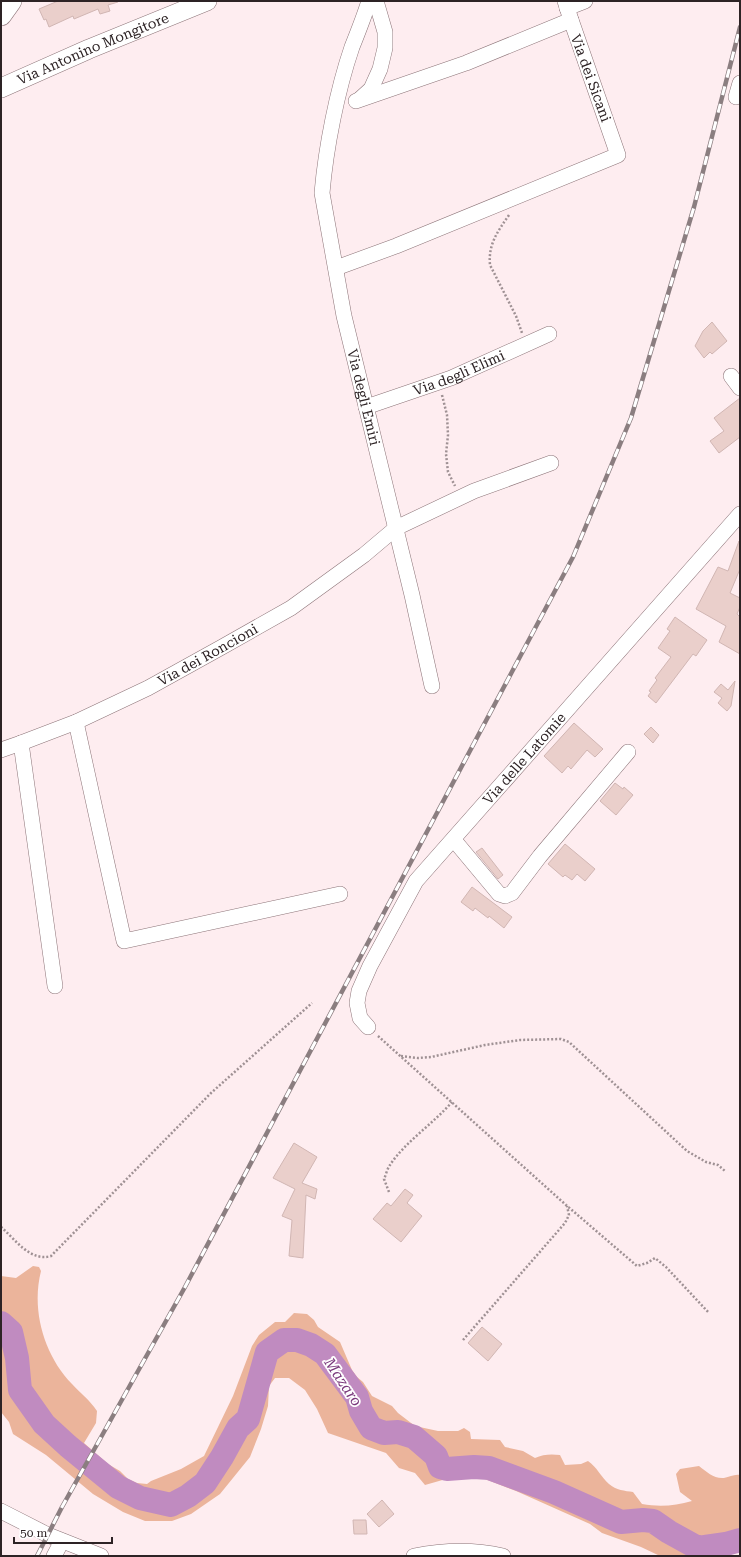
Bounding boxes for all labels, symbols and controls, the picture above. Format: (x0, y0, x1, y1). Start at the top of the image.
street label: Via Antonino Mongitore (15, 9, 171, 88)
street label: Via dei Sicani (568, 32, 614, 125)
street label: Via degli Emiri (344, 347, 383, 448)
street label: Via degli Elimi (411, 347, 508, 398)
street label: Via dei Roncioni (155, 620, 261, 689)
street label: Via delle Latomie (480, 709, 569, 807)
water label: Mazaro (320, 1354, 366, 1410)
scale bar (14, 1519, 112, 1545)
text: 50 m (20, 1526, 47, 1540)

